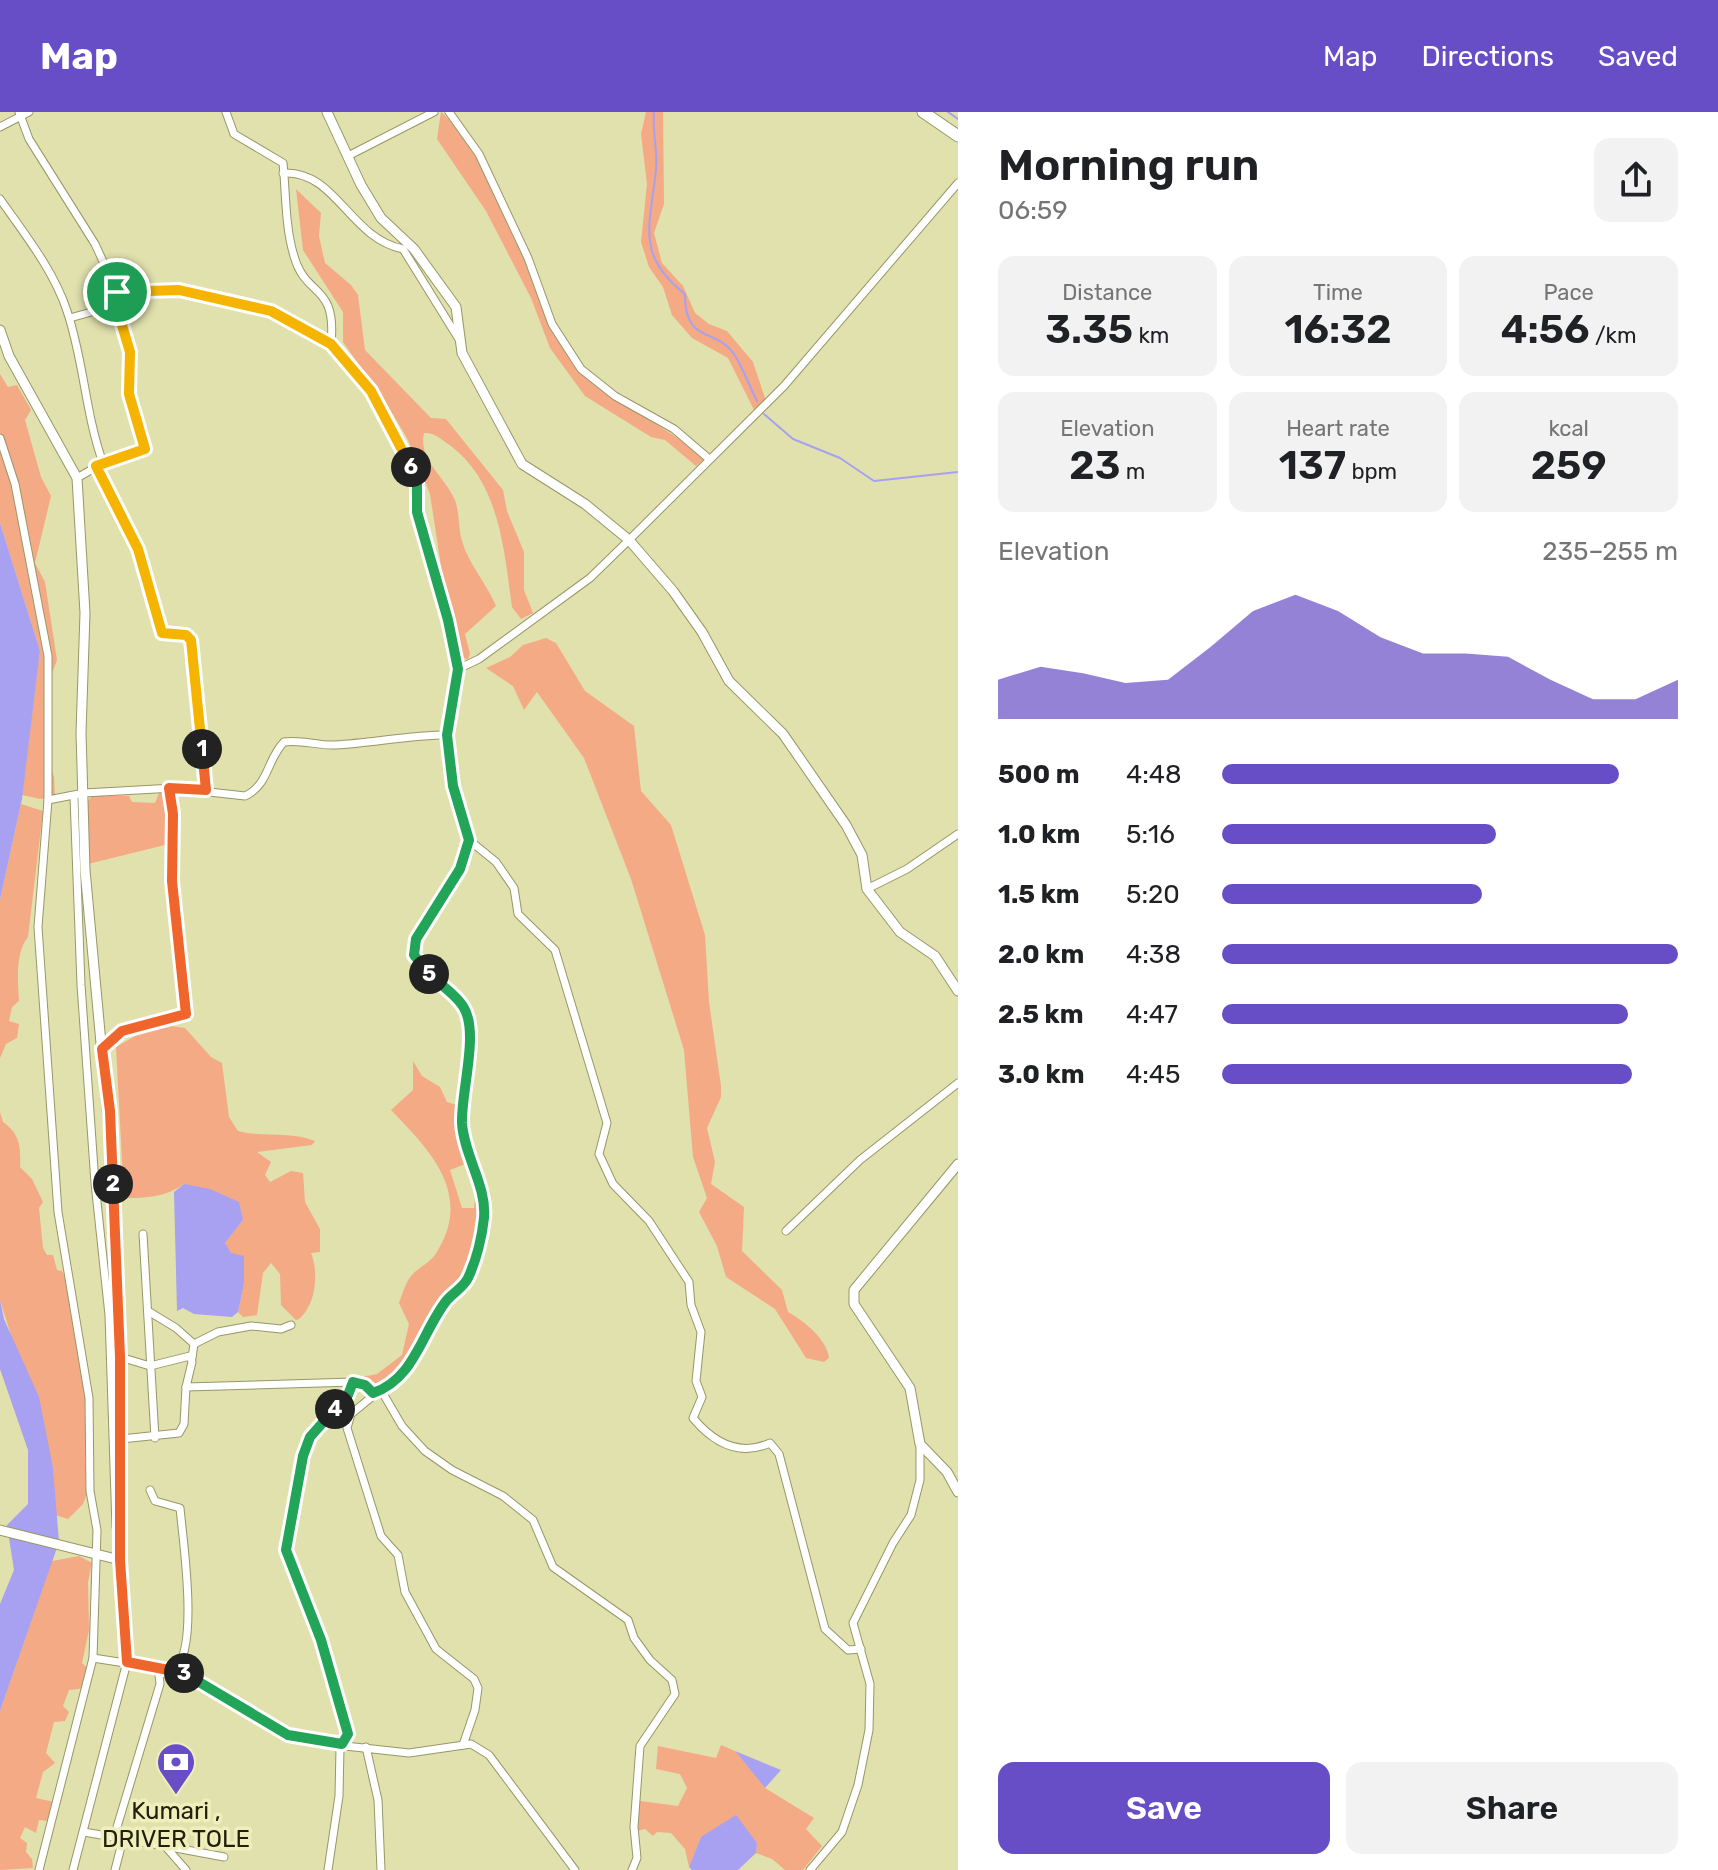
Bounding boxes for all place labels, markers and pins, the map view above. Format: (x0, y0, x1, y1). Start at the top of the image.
pin (83, 258, 151, 326)
pin: 6 (391, 447, 431, 487)
pin: 1 (182, 729, 222, 769)
pin: 5 (409, 954, 449, 994)
pin: 2 (93, 1164, 133, 1204)
pin: 4 (315, 1389, 355, 1429)
pin: 3 (164, 1653, 204, 1693)
bank icon: Kumari , DRIVER TOLE (155, 1741, 197, 1796)
place label: Kumari , DRIVER TOLE (102, 1797, 250, 1853)

